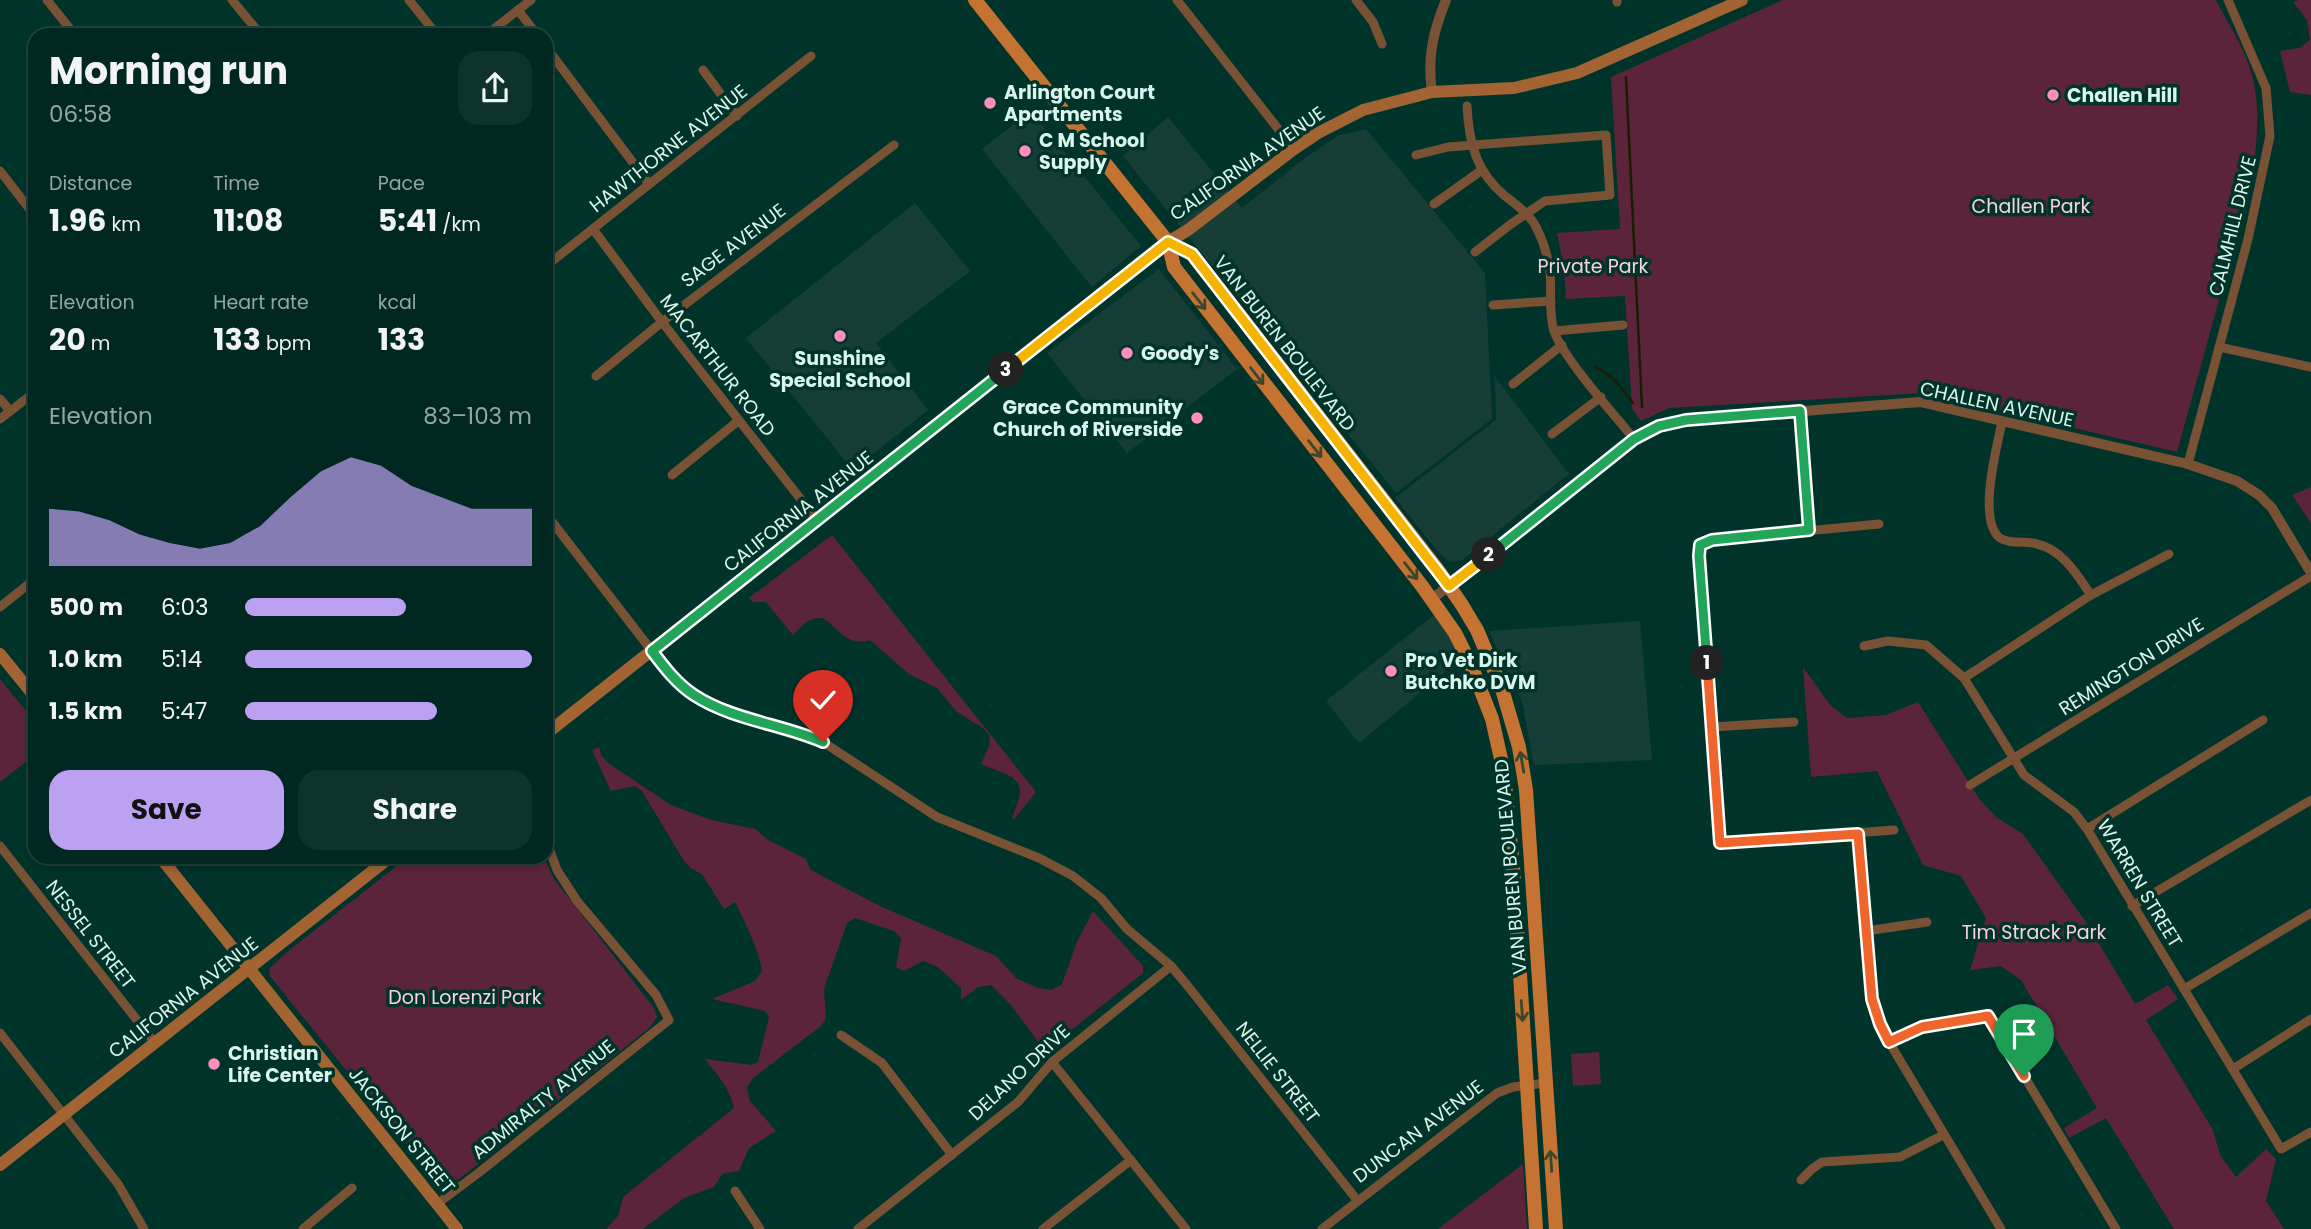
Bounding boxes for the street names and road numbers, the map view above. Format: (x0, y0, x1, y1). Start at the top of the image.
street label: HAWTHORNE AVENUE (584, 78, 753, 219)
street label: CALIFORNIA AVENUE (1164, 100, 1330, 227)
street label: CALMHILL DRIVE (2202, 153, 2263, 299)
street label: SAGE AVENUE (675, 197, 791, 294)
street label: VAN BUREN BOULEVARD (1207, 250, 1362, 437)
street label: MACARTHUR ROAD (653, 289, 782, 442)
street label: CHALLEN AVENUE (1918, 375, 2076, 434)
street label: CALIFORNIA AVENUE (718, 444, 879, 579)
street label: REMINGTON DRIVE (2054, 611, 2209, 722)
street label: VAN BUREN BOULEVARD (1488, 758, 1533, 976)
street label: WARREN STREET (2091, 814, 2189, 953)
street label: NESSEL STREET (40, 874, 142, 994)
street label: CALIFORNIA AVENUE (103, 930, 264, 1065)
street label: NELLIE STREET (1229, 1016, 1326, 1129)
street label: DELANO DRIVE (963, 1018, 1076, 1127)
street label: ADMIRALTY AVENUE (466, 1033, 621, 1166)
street label: JACKSON STREET (342, 1061, 461, 1200)
street label: DUNCAN AVENUE (1348, 1073, 1489, 1189)

